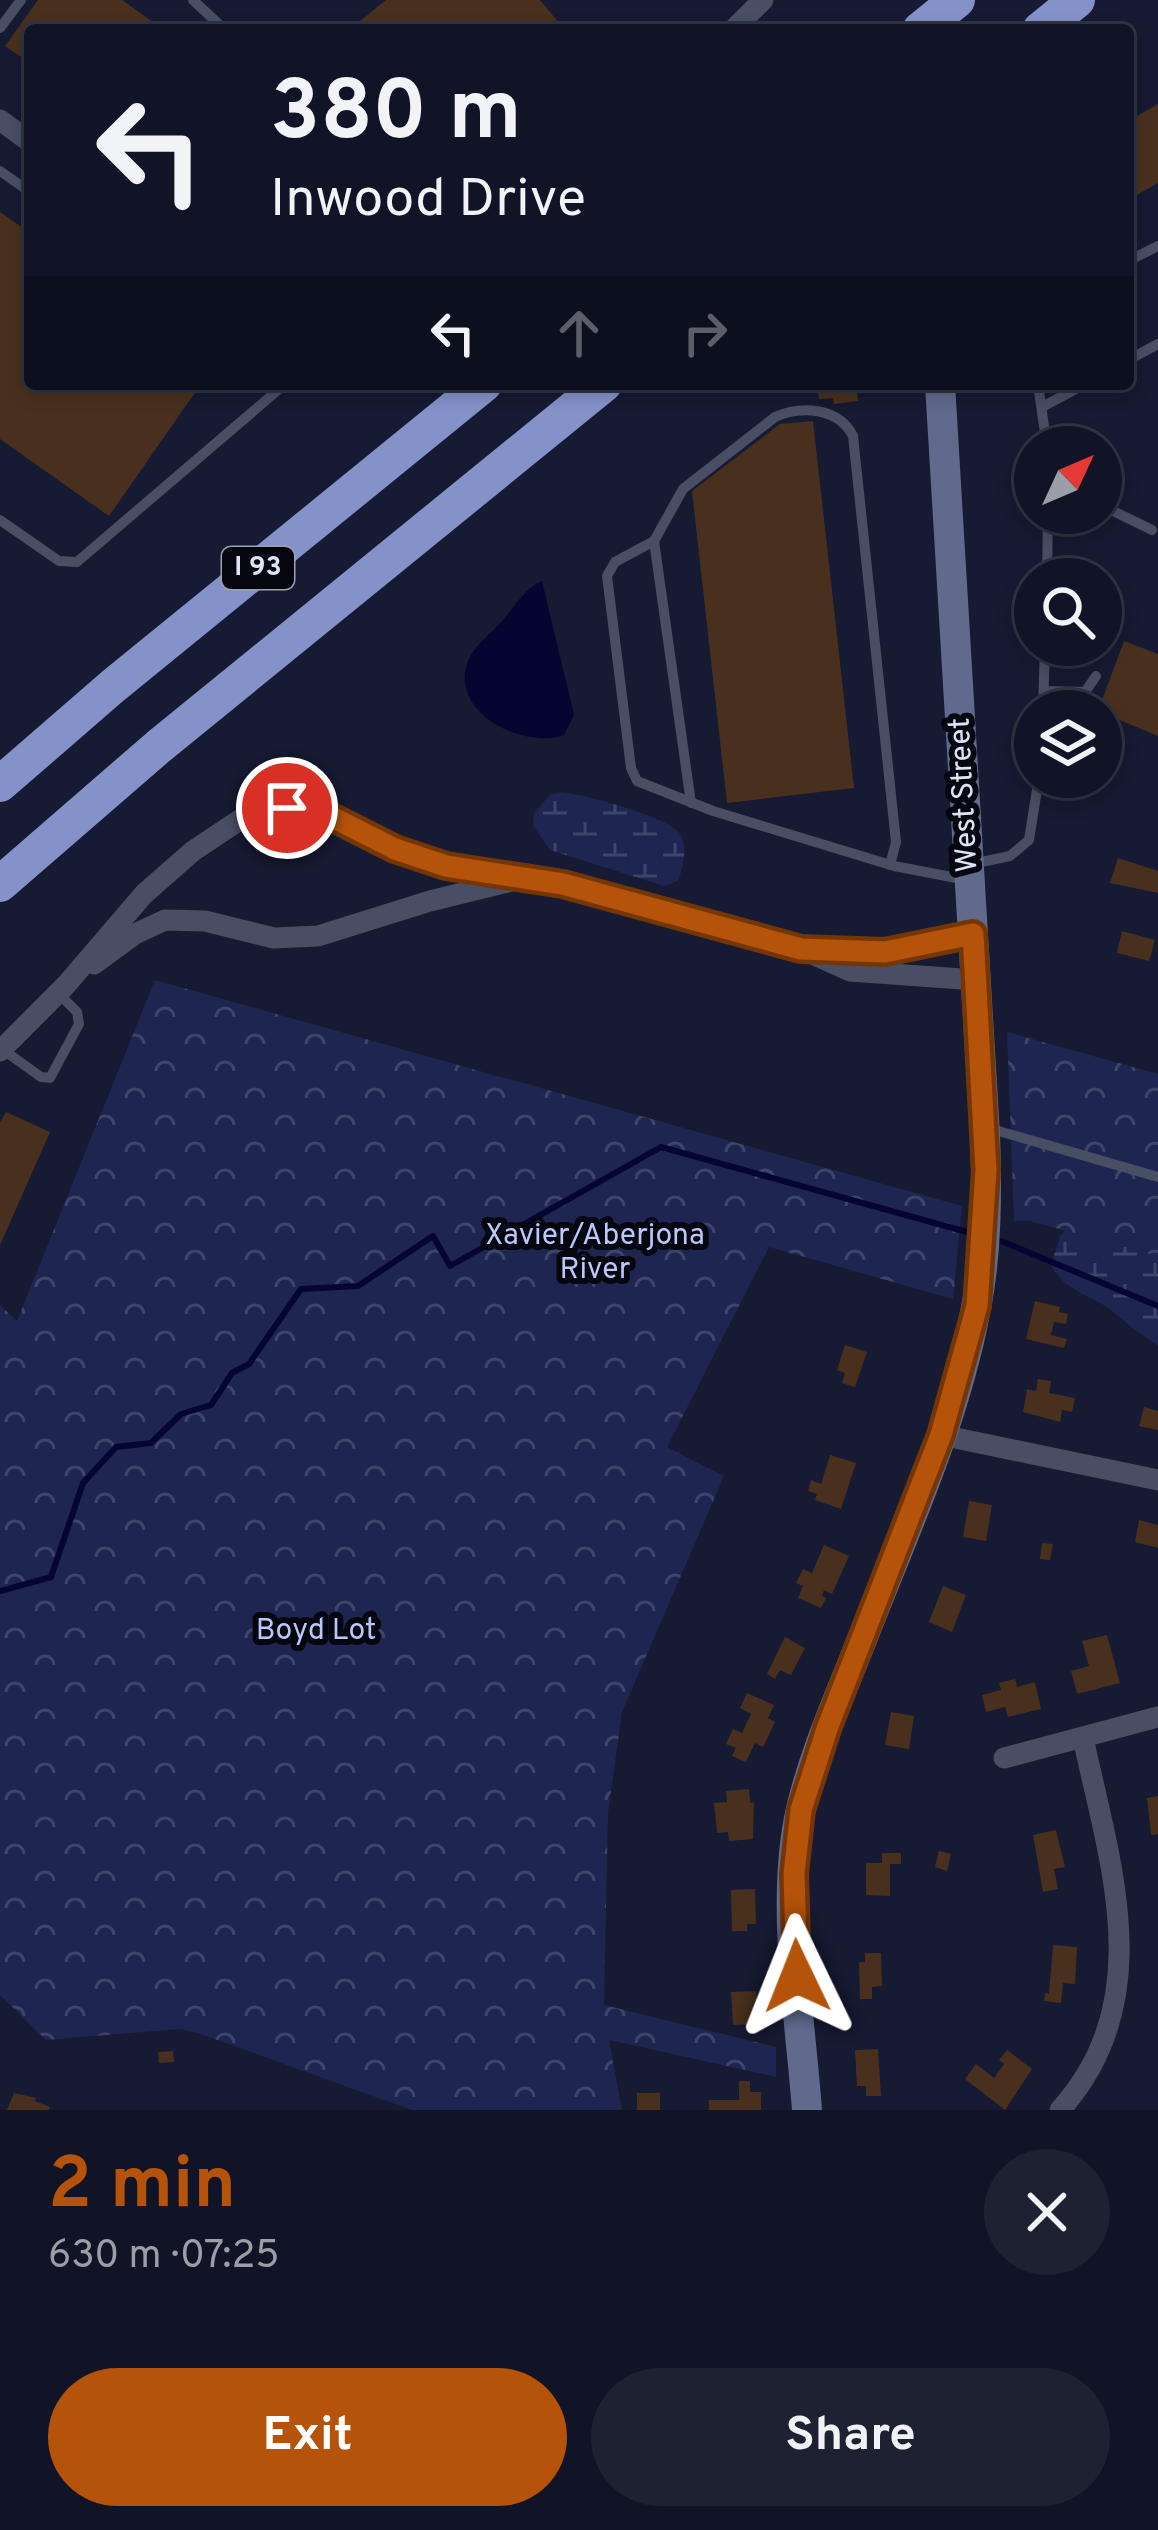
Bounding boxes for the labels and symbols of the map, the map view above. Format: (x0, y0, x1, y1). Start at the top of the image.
north arrow (1014, 426, 1122, 534)
road number: I 93 (222, 547, 294, 589)
street label: West Street (942, 717, 988, 873)
pin (236, 757, 338, 859)
park label: Xavier/Aberjona River (485, 1218, 705, 1289)
park label: Boyd Lot (256, 1613, 376, 1650)
position arrow (734, 1913, 860, 2039)

